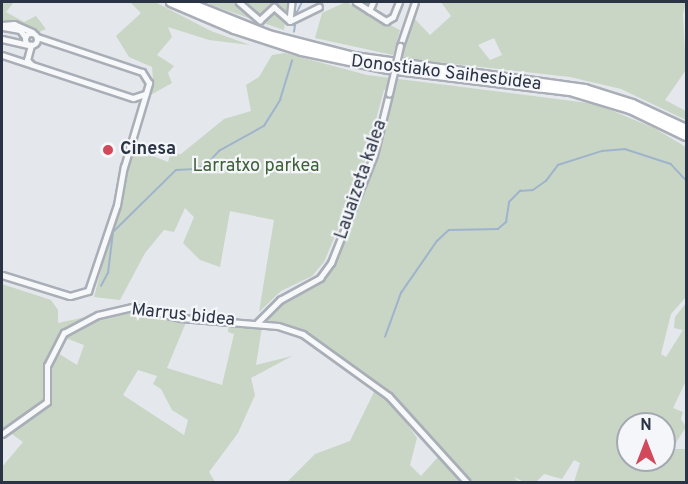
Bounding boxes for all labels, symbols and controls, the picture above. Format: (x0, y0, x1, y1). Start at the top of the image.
street label: Donostiako Saihesbidea (350, 52, 542, 96)
street label: Lauaizeta kalea (331, 117, 393, 243)
place label: Cinesa (120, 139, 176, 161)
marker: Cinesa (101, 143, 115, 157)
park label: Larratxo parkea (192, 156, 320, 178)
street label: Marrus bidea (130, 300, 236, 332)
north arrow (616, 412, 676, 472)
text: N (640, 416, 652, 436)

